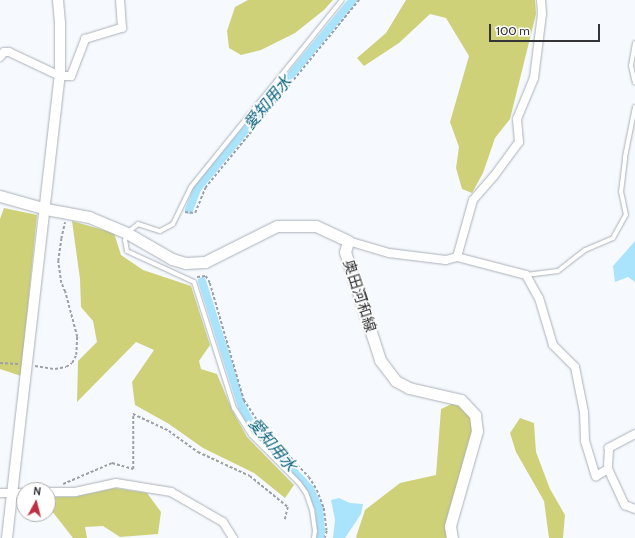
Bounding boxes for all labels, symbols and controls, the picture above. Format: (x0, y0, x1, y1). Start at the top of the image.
scale bar (491, 16, 602, 42)
text: 100 m (496, 23, 530, 38)
water label: 愛知用水 (240, 72, 296, 134)
street label: 奥田河和線 (339, 258, 379, 334)
water label: 愛知用水 (244, 414, 300, 476)
north arrow (16, 482, 56, 522)
text: N (33, 484, 42, 499)

